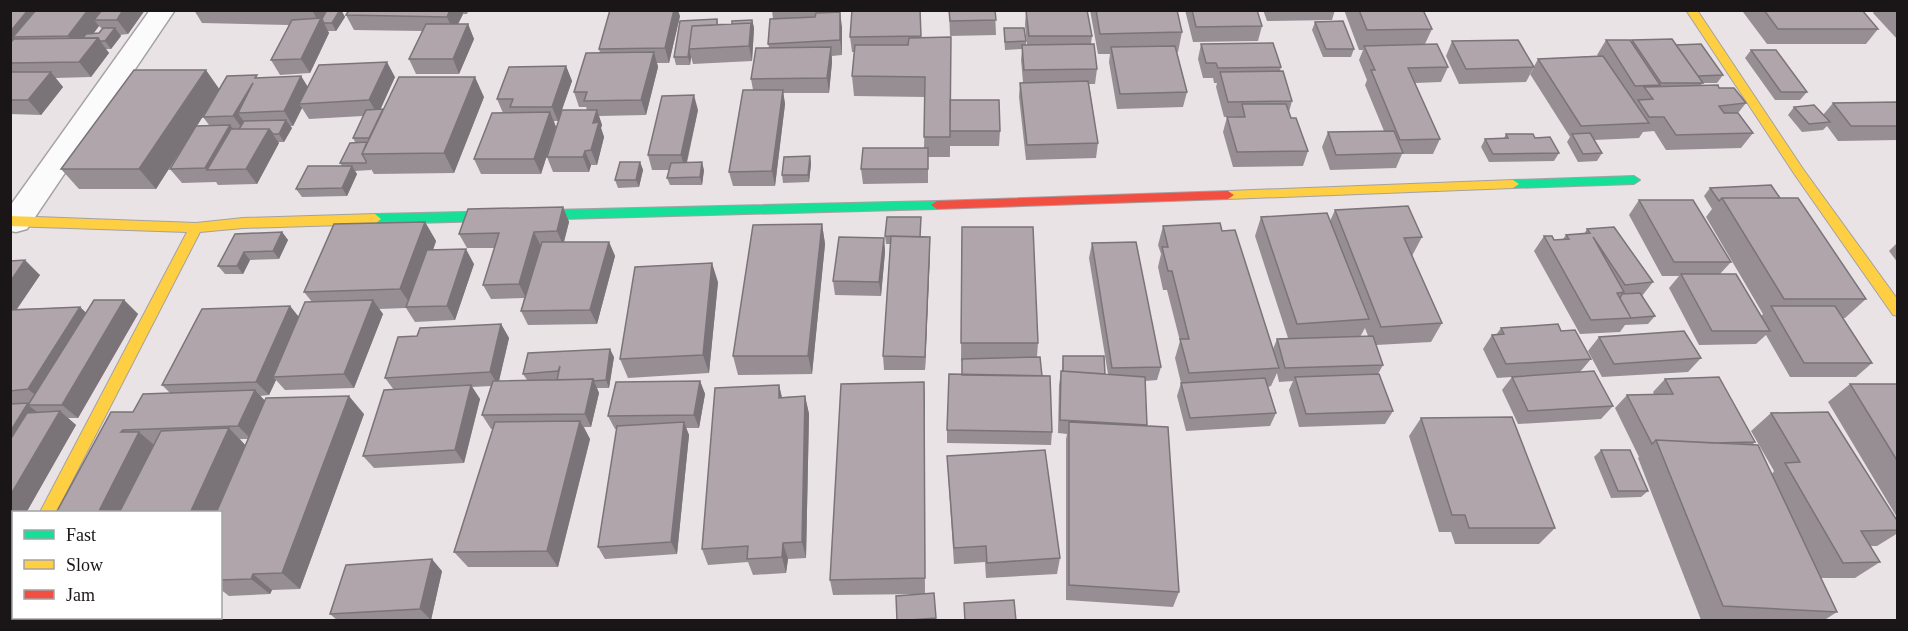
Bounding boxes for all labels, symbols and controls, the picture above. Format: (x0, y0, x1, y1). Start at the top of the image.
legend (12, 511, 222, 619)
text: Fast (66, 525, 96, 545)
text: Slow (66, 555, 103, 575)
text: Jam (66, 585, 95, 605)

